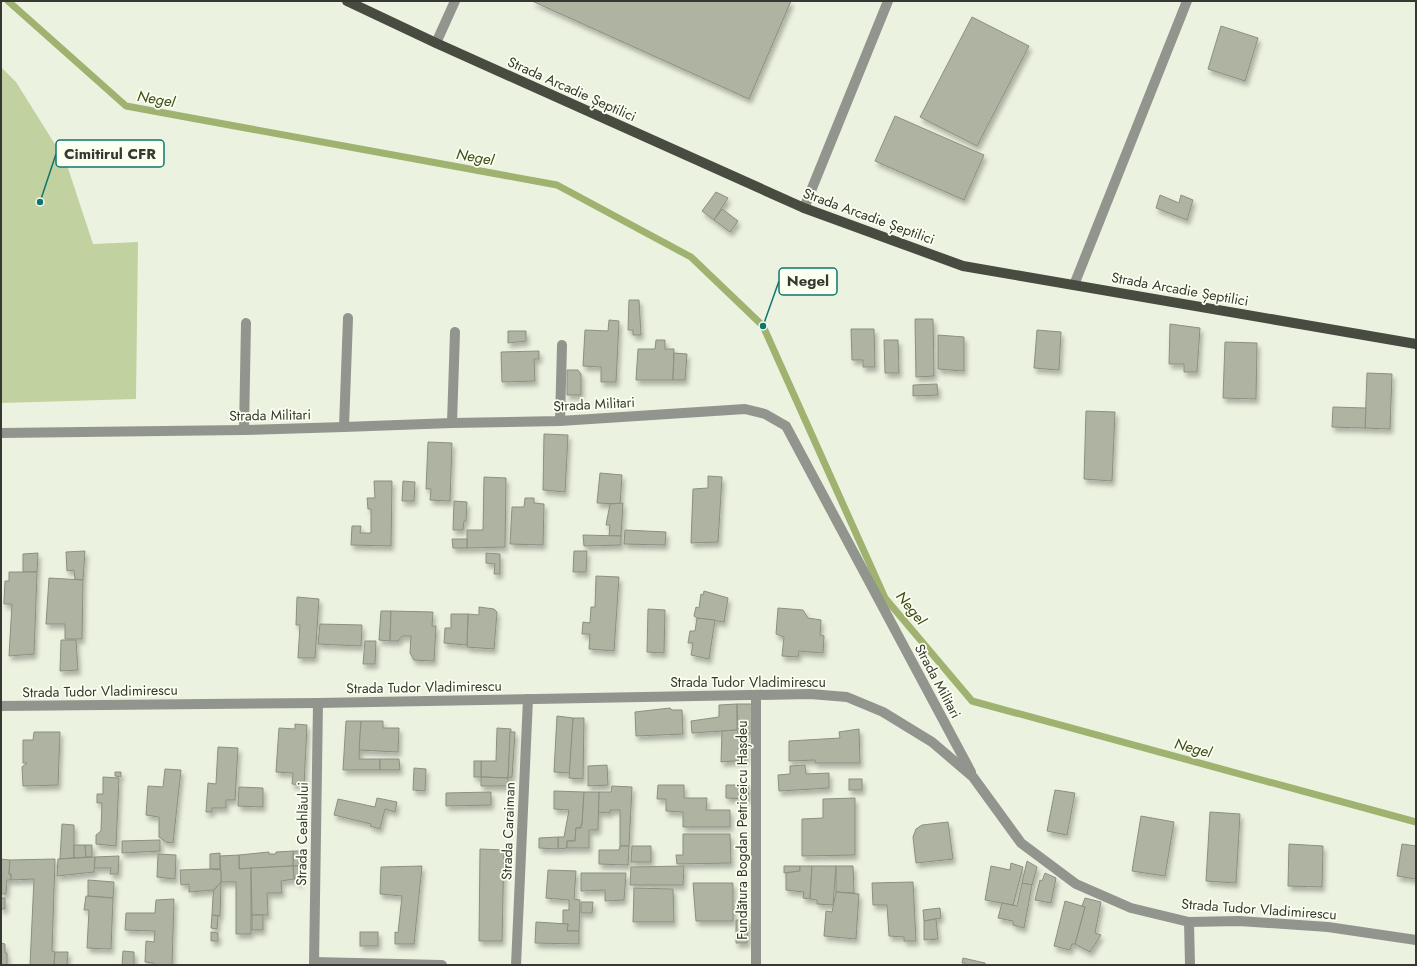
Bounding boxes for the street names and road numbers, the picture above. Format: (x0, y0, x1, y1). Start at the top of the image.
street label: Strada Arcadie Șeptilici (504, 52, 639, 127)
street label: Strada Arcadie Șeptilici (800, 183, 938, 250)
street label: Strada Arcadie Șeptilici (1110, 267, 1250, 312)
street label: Strada Militari (553, 392, 635, 416)
street label: Strada Militari (229, 404, 311, 426)
street label: Strada Militari (910, 640, 966, 722)
street label: Strada Tudor Vladimirescu (670, 672, 826, 692)
street label: Strada Tudor Vladimirescu (346, 676, 502, 698)
street label: Strada Tudor Vladimirescu (22, 680, 178, 702)
street label: Fundătura Bogdan Petriceicu Hașdeu (732, 720, 753, 940)
street label: Strada Ceahlăului (291, 782, 313, 886)
street label: Strada Caraiman (496, 782, 520, 880)
street label: Strada Tudor Vladimirescu (1181, 894, 1337, 924)

